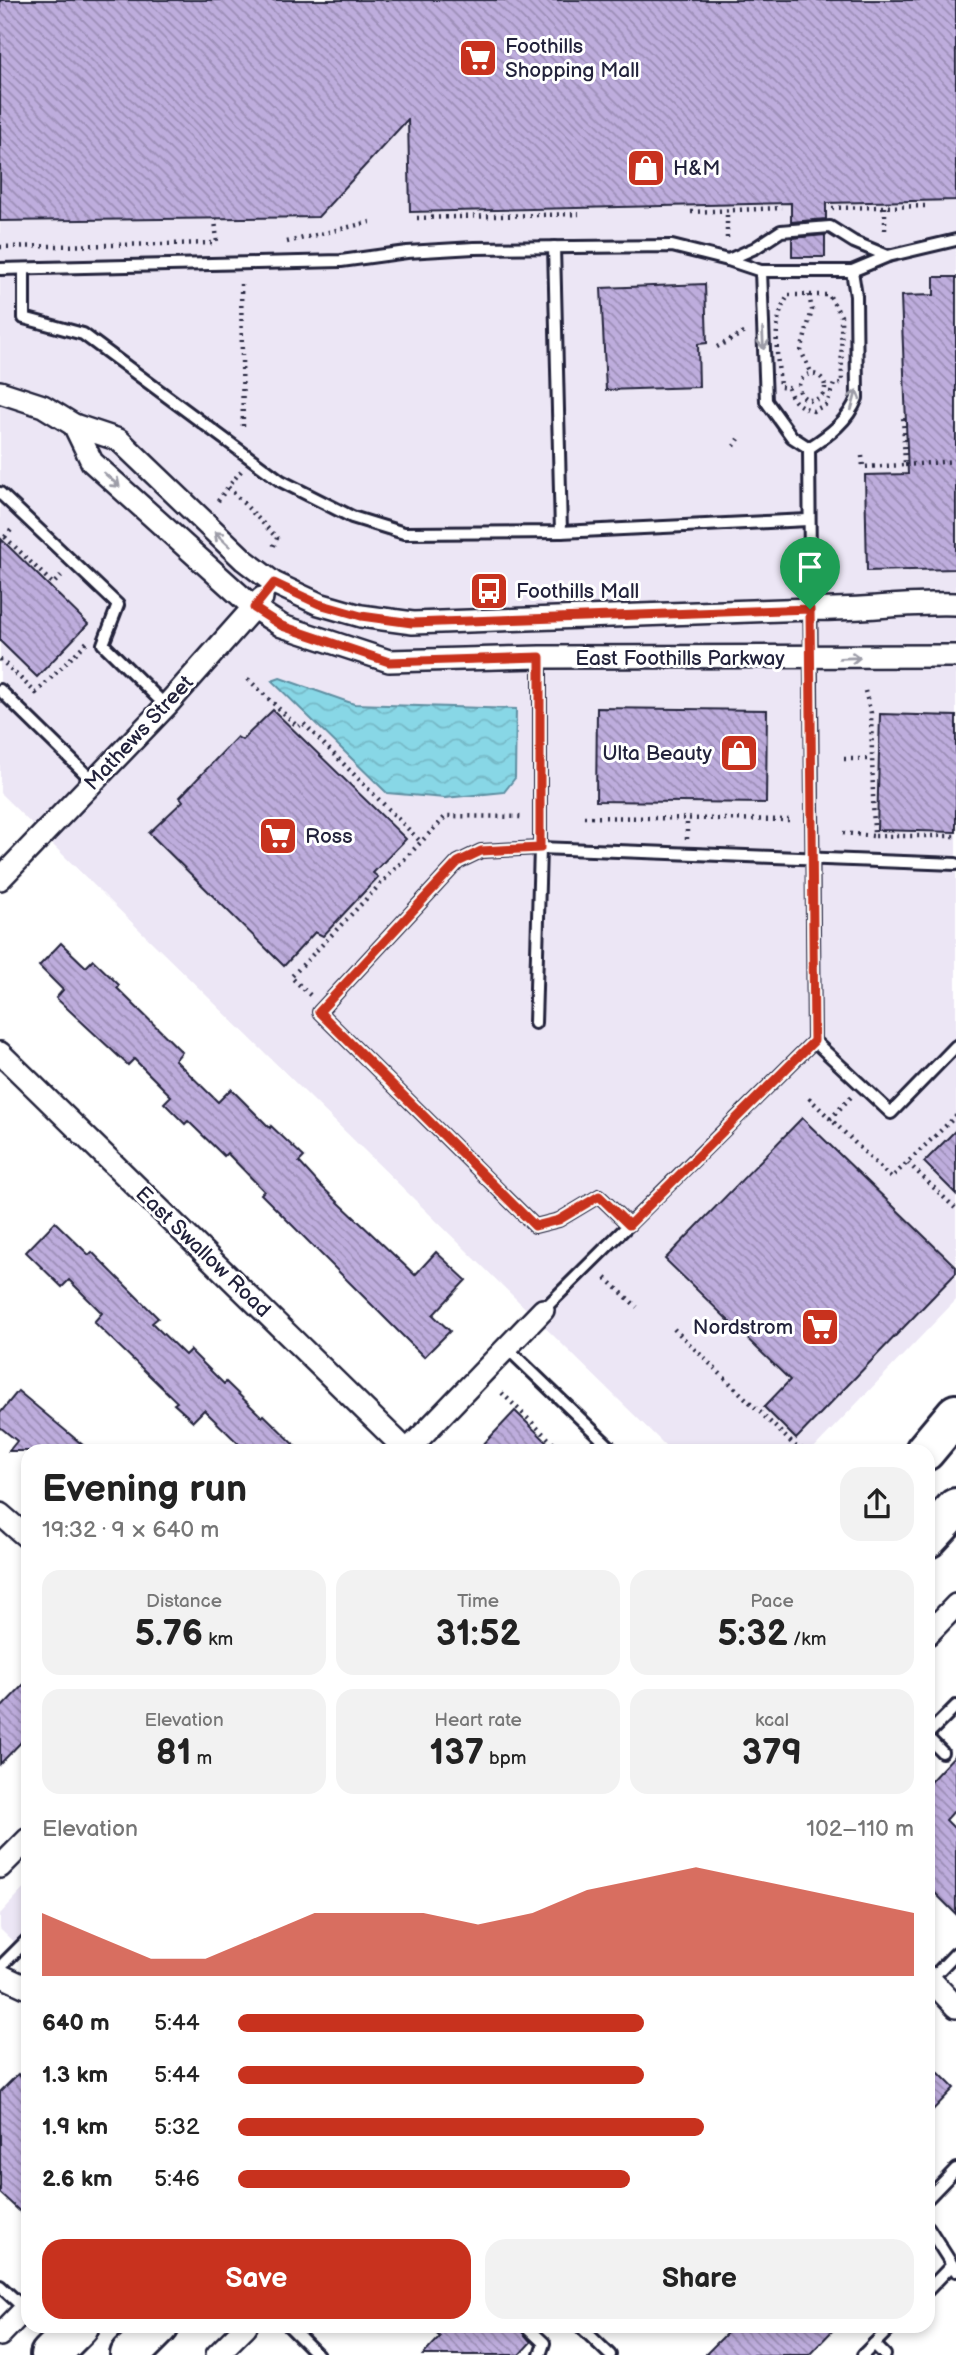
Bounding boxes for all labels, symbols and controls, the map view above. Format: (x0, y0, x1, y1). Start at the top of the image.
place label: Foothills Shopping Mall (505, 34, 640, 83)
supermarket icon: Foothills Shopping Mall (457, 37, 499, 79)
shop icon: H&M (625, 147, 667, 189)
place label: H&M (673, 156, 720, 181)
one-way arrow (757, 328, 770, 351)
one-way arrow (848, 390, 861, 412)
one-way arrow (103, 472, 121, 488)
one-way arrow (214, 530, 231, 547)
pin (780, 537, 840, 609)
icon: arrive (791, 548, 829, 586)
bus stop icon: Foothills Mall (468, 570, 510, 612)
place label: Foothills Mall (516, 579, 639, 604)
street label: East Foothills Parkway (575, 646, 785, 671)
one-way arrow (838, 651, 861, 664)
street label: Mathews Street (79, 670, 199, 796)
shop icon: Ulta Beauty (718, 732, 760, 774)
place label: Ulta Beauty (602, 741, 712, 766)
supermarket icon: Ross (257, 815, 299, 857)
place label: Ross (305, 824, 353, 849)
street label: East Swallow Road (130, 1181, 276, 1323)
supermarket icon: Nordstrom (799, 1306, 841, 1348)
place label: Nordstrom (693, 1315, 793, 1340)
text: Evening run (42, 1467, 247, 1512)
button: share (840, 1467, 914, 1541)
text: 19:32 · 9 × 640 m (42, 1516, 219, 1544)
text: Distance (146, 1590, 222, 1613)
text: Time (457, 1590, 499, 1613)
text: Pace (750, 1590, 794, 1613)
text: 5.76 (135, 1613, 203, 1656)
text: 31:52 (436, 1613, 520, 1656)
text: 5:32 (718, 1613, 788, 1656)
text: km (203, 1628, 233, 1651)
text: /km (788, 1628, 826, 1651)
text: Elevation (144, 1709, 224, 1732)
text: Heart rate (434, 1709, 522, 1732)
text: kcal (755, 1709, 789, 1732)
text: 81 (156, 1732, 191, 1775)
text: 137 (429, 1732, 484, 1775)
text: 379 (742, 1732, 802, 1775)
text: m (191, 1747, 212, 1770)
text: bpm (484, 1747, 527, 1770)
text: Elevation (42, 1815, 138, 1843)
text: 102–110 m (806, 1815, 914, 1843)
text: 640 m (42, 2009, 110, 2037)
text: 5:44 (154, 2009, 200, 2037)
text: 1.3 km (42, 2061, 108, 2089)
text: 5:44 (154, 2061, 200, 2089)
text: 1.9 km (42, 2113, 108, 2141)
text: 5:32 (154, 2113, 200, 2141)
text: 2.6 km (42, 2165, 113, 2193)
text: 5:46 (154, 2165, 200, 2193)
button: Save (42, 2239, 471, 2319)
button: Share (485, 2239, 914, 2319)

